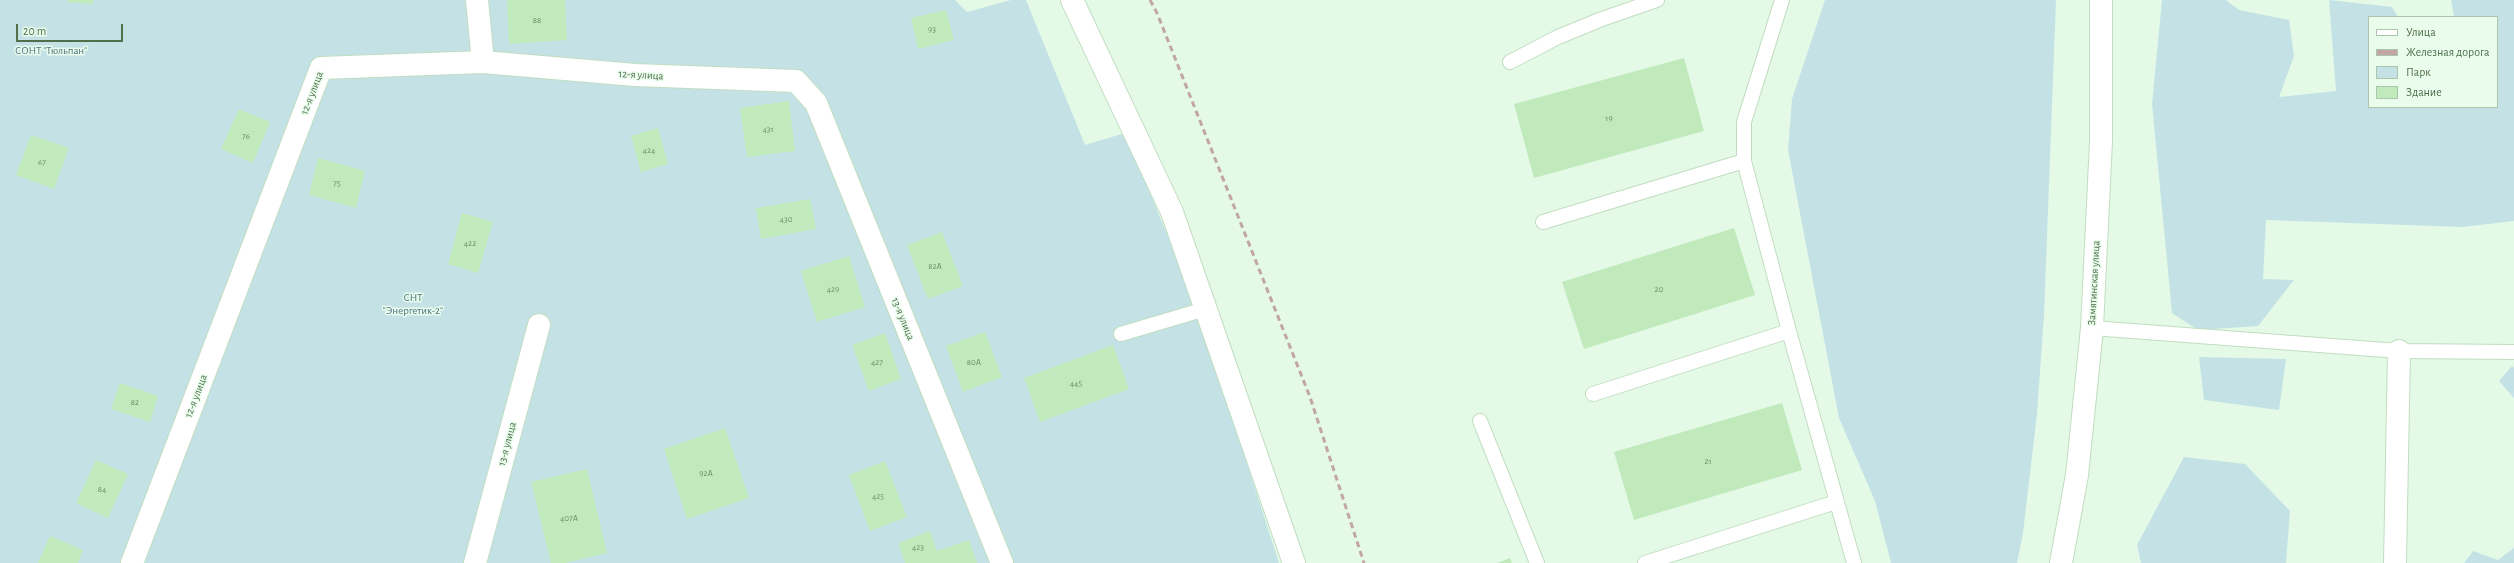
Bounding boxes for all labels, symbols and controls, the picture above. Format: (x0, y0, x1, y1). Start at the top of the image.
house number: 88 (533, 15, 541, 25)
scale bar (18, 16, 125, 42)
legend (2368, 16, 2498, 108)
house number: 93 (928, 24, 936, 34)
text: 20 m (23, 25, 46, 37)
text: Улица (2406, 26, 2436, 38)
park label: СОНТ "Тюльпан" (15, 44, 87, 58)
text: Железная дорога (2406, 46, 2490, 58)
text: Парк (2406, 66, 2431, 78)
street label: 12-я улица (618, 67, 664, 83)
street label: 12-я улица (298, 70, 326, 116)
text: Здание (2406, 86, 2442, 98)
house number: 19 (1605, 113, 1613, 123)
house number: 431 (762, 124, 774, 134)
house number: 76 (242, 131, 250, 141)
house number: 424 (643, 145, 655, 155)
house number: 67 (38, 157, 46, 167)
house number: 75 (333, 178, 341, 188)
house number: 430 (780, 214, 792, 224)
house number: 422 (464, 238, 476, 248)
street label: Замятинская улица (2085, 240, 2103, 326)
house number: 82А (928, 261, 942, 271)
house number: 429 (827, 284, 839, 294)
house number: 20 (1655, 284, 1663, 294)
park label: СHТ "Энергетик-2" (383, 291, 443, 317)
street label: 13-я улица (889, 296, 917, 342)
house number: 427 (871, 357, 883, 367)
house number: 80А (967, 357, 981, 367)
street label: 12-я улица (182, 373, 210, 419)
house number: 445 (1070, 378, 1082, 388)
house number: 82 (131, 397, 139, 407)
street label: 13-я улица (495, 421, 519, 467)
house number: 21 (1704, 456, 1712, 466)
house number: 92А (699, 468, 713, 478)
house number: 84 (98, 484, 106, 494)
house number: 425 (872, 491, 884, 501)
house number: 407А (560, 513, 578, 523)
house number: 423 (912, 542, 924, 552)

